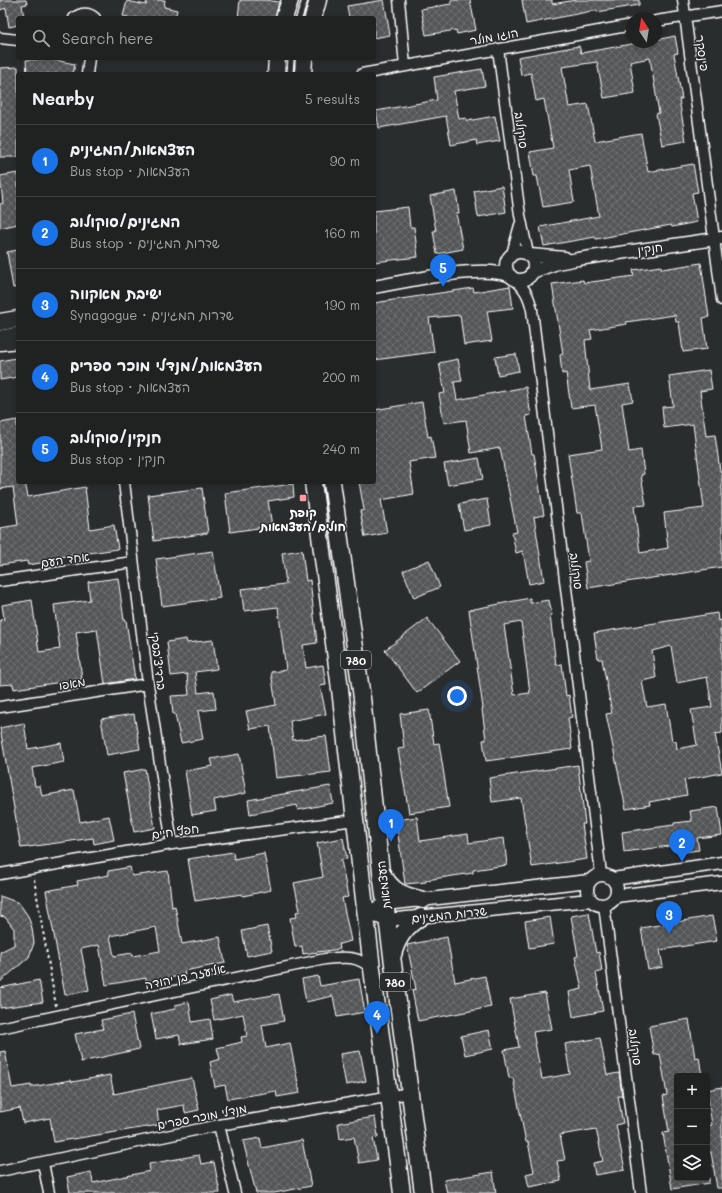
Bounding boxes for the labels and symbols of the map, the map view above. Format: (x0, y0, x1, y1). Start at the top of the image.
north arrow (626, 12, 662, 48)
street label: הוגו מולר (469, 24, 519, 48)
street label: פינסקר (693, 34, 713, 72)
street label: סוקולוב (511, 111, 532, 149)
street label: חנקין (636, 238, 664, 258)
pin: 5 (430, 254, 456, 287)
marker: קופת חולים/העצמאות (298, 493, 308, 503)
place label: קופת חולים/העצמאות (259, 504, 346, 534)
street label: אחד העם (39, 548, 91, 570)
street label: סוקולוב (566, 552, 587, 590)
street label: ברדיצ'בסקי (147, 631, 171, 691)
road number: 780 (341, 651, 371, 669)
street label: מאפו (57, 673, 87, 693)
your location (447, 686, 467, 706)
pin: 1 (378, 809, 404, 842)
street label: חפץ חיים (150, 820, 200, 842)
pin: 2 (669, 829, 695, 862)
street label: העצמאות (372, 860, 394, 911)
pin: 3 (656, 901, 682, 934)
street label: שדרות המגינים (410, 902, 488, 926)
street label: אליעזר בן יהודה (143, 960, 227, 992)
road number: 780 (380, 973, 410, 991)
pin: 4 (364, 1001, 390, 1034)
street label: סוקולוב (625, 1028, 646, 1066)
street label: מנדלי מוכר ספרים (156, 1099, 248, 1133)

